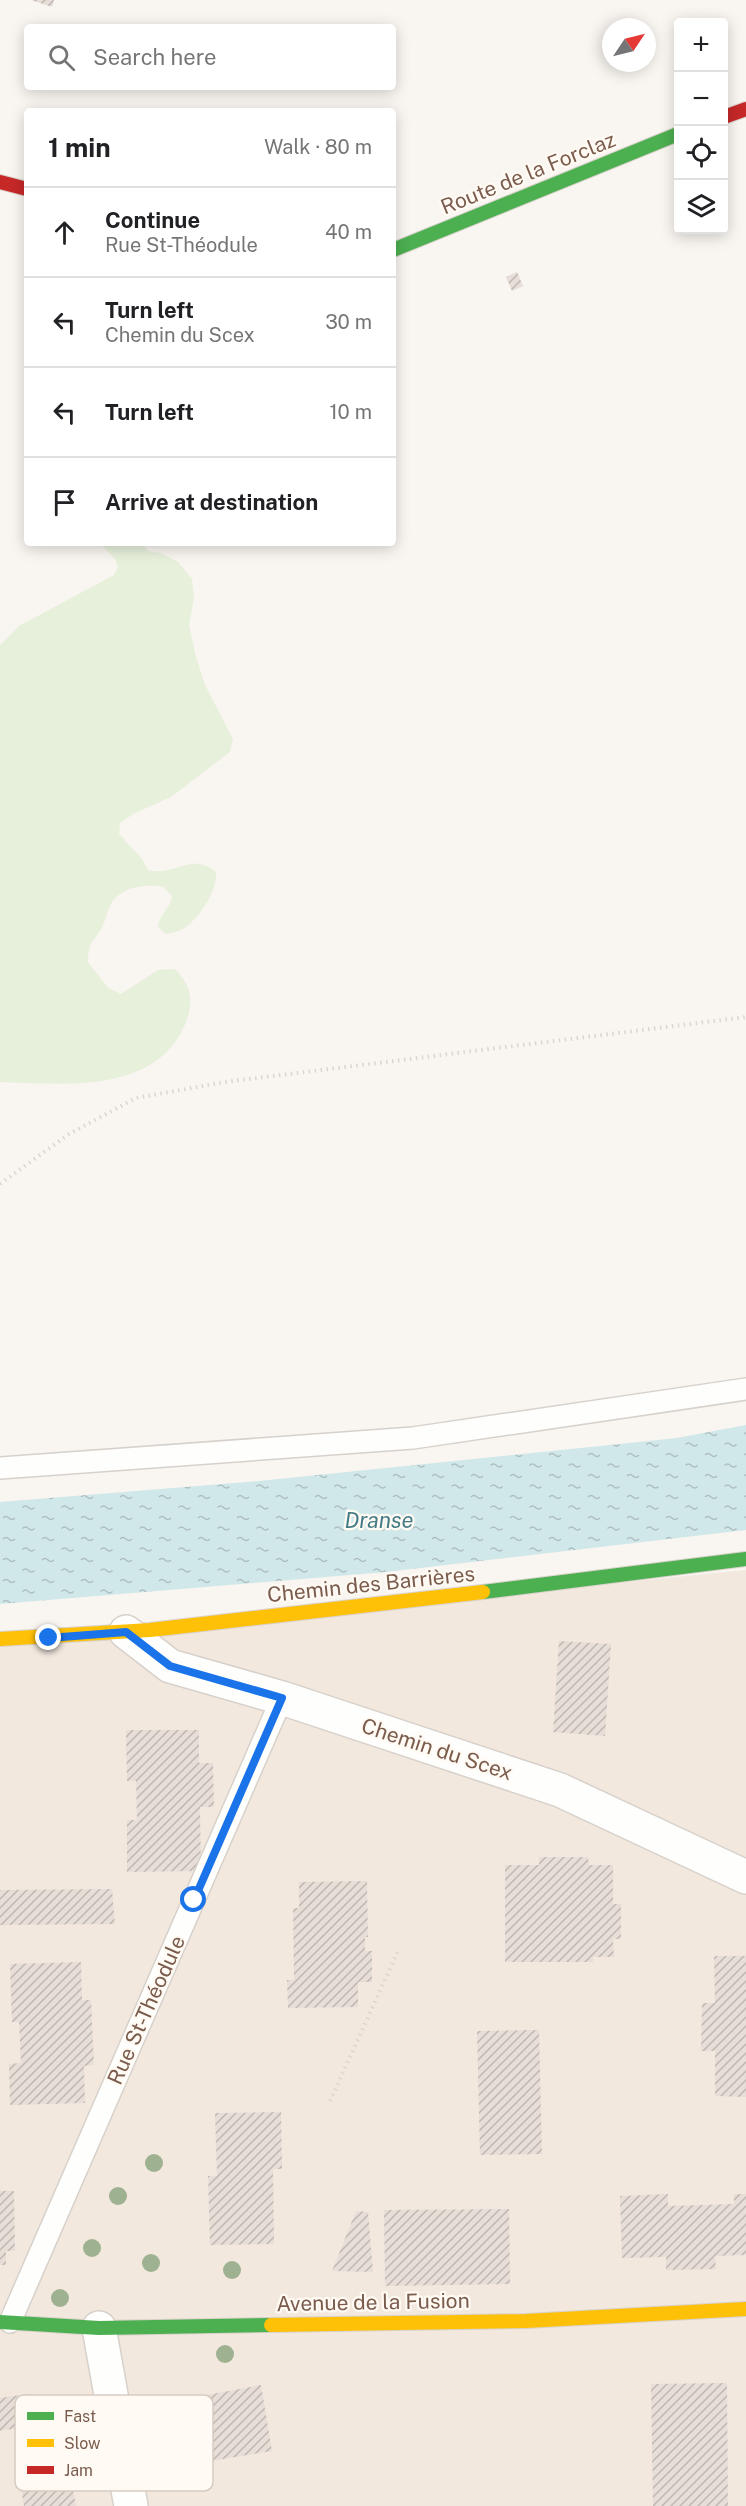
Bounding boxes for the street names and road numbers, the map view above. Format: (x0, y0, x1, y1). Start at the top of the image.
street label: Route de la Forclaz (437, 127, 619, 219)
street label: Chemin des Barrières (266, 1561, 476, 1607)
street label: Chemin du Scex (358, 1713, 516, 1785)
street label: Rue St-Théodule (102, 1932, 190, 2088)
street label: Avenue de la Fusion (276, 2288, 470, 2316)

